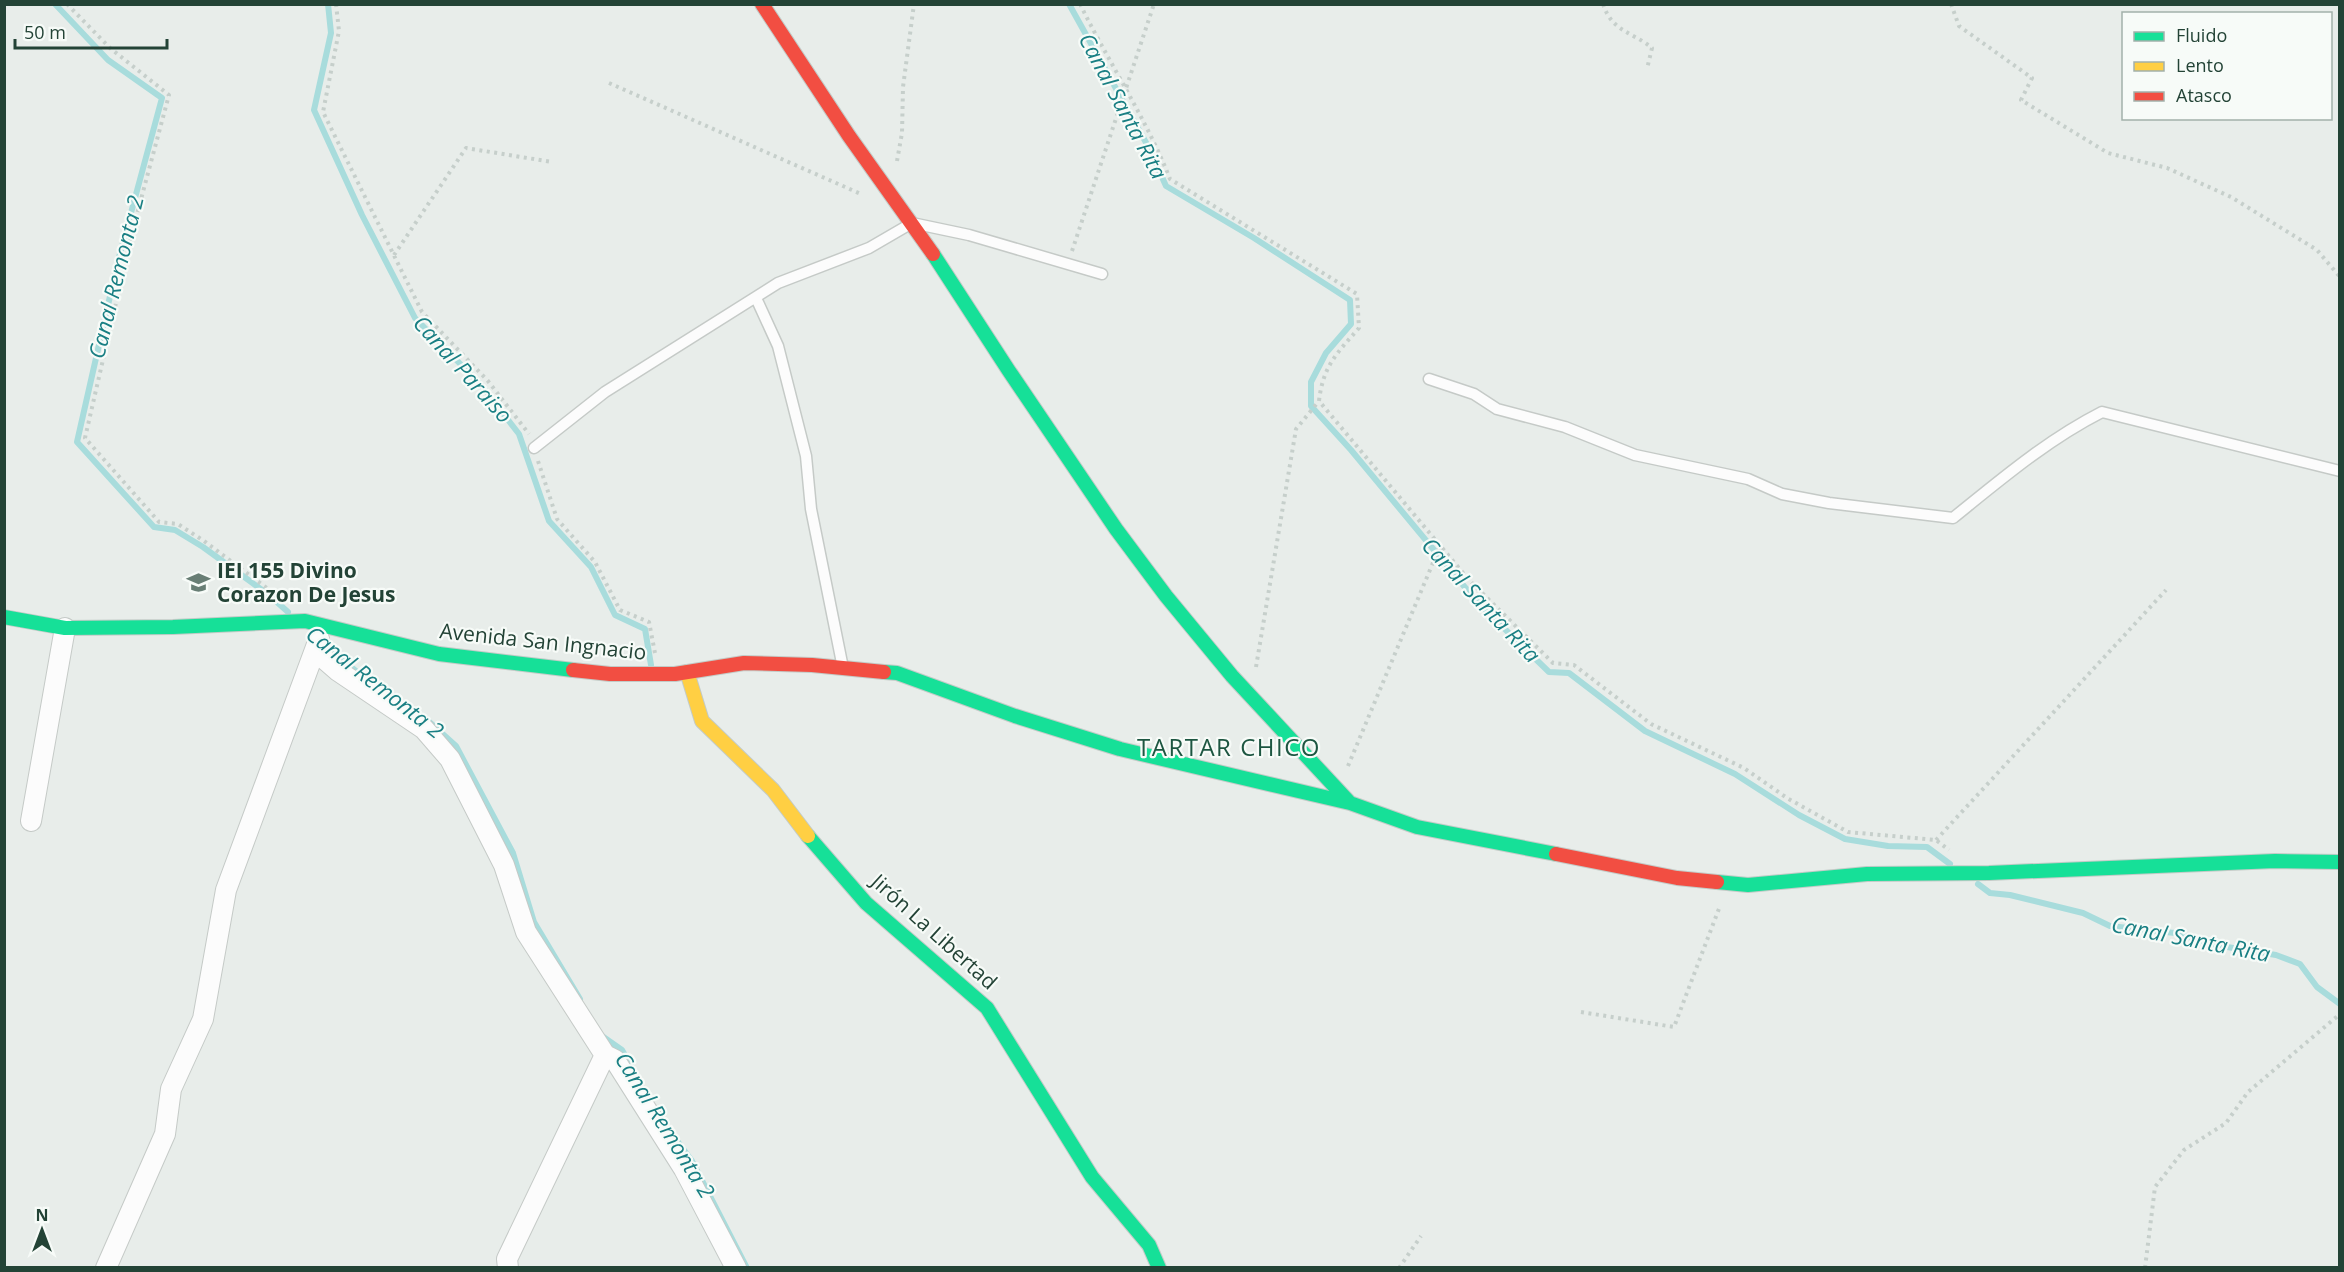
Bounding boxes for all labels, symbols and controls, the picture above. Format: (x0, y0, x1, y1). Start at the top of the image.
scale bar (15, 12, 166, 50)
legend (2122, 12, 2332, 120)
text: 50 m (24, 20, 66, 44)
text: Fluido (2176, 23, 2227, 47)
water label: Canal Santa Rita (1073, 27, 1175, 184)
text: Lento (2176, 53, 2224, 77)
text: Atasco (2176, 83, 2232, 107)
water label: Canal Remonta 2 (80, 192, 150, 361)
water label: Canal Paraiso (407, 308, 520, 429)
water label: Canal Santa Rita (1416, 530, 1548, 668)
place label: IEI 155 Divino Corazon De Jesus (217, 556, 396, 608)
school or university icon: IEI 155 Divino Corazon De Jesus (186, 570, 212, 596)
street label: Avenida San Ingnacio (438, 616, 648, 666)
water label: Canal Remonta 2 (301, 618, 451, 744)
district label: TARTAR CHICO (1137, 730, 1321, 763)
street label: Jirón La Libertad (864, 866, 1004, 995)
water label: Canal Santa Rita (2109, 908, 2273, 968)
water label: Canal Remonta 2 (609, 1046, 723, 1203)
north arrow (12, 1200, 72, 1260)
text: N (35, 1204, 49, 1226)

